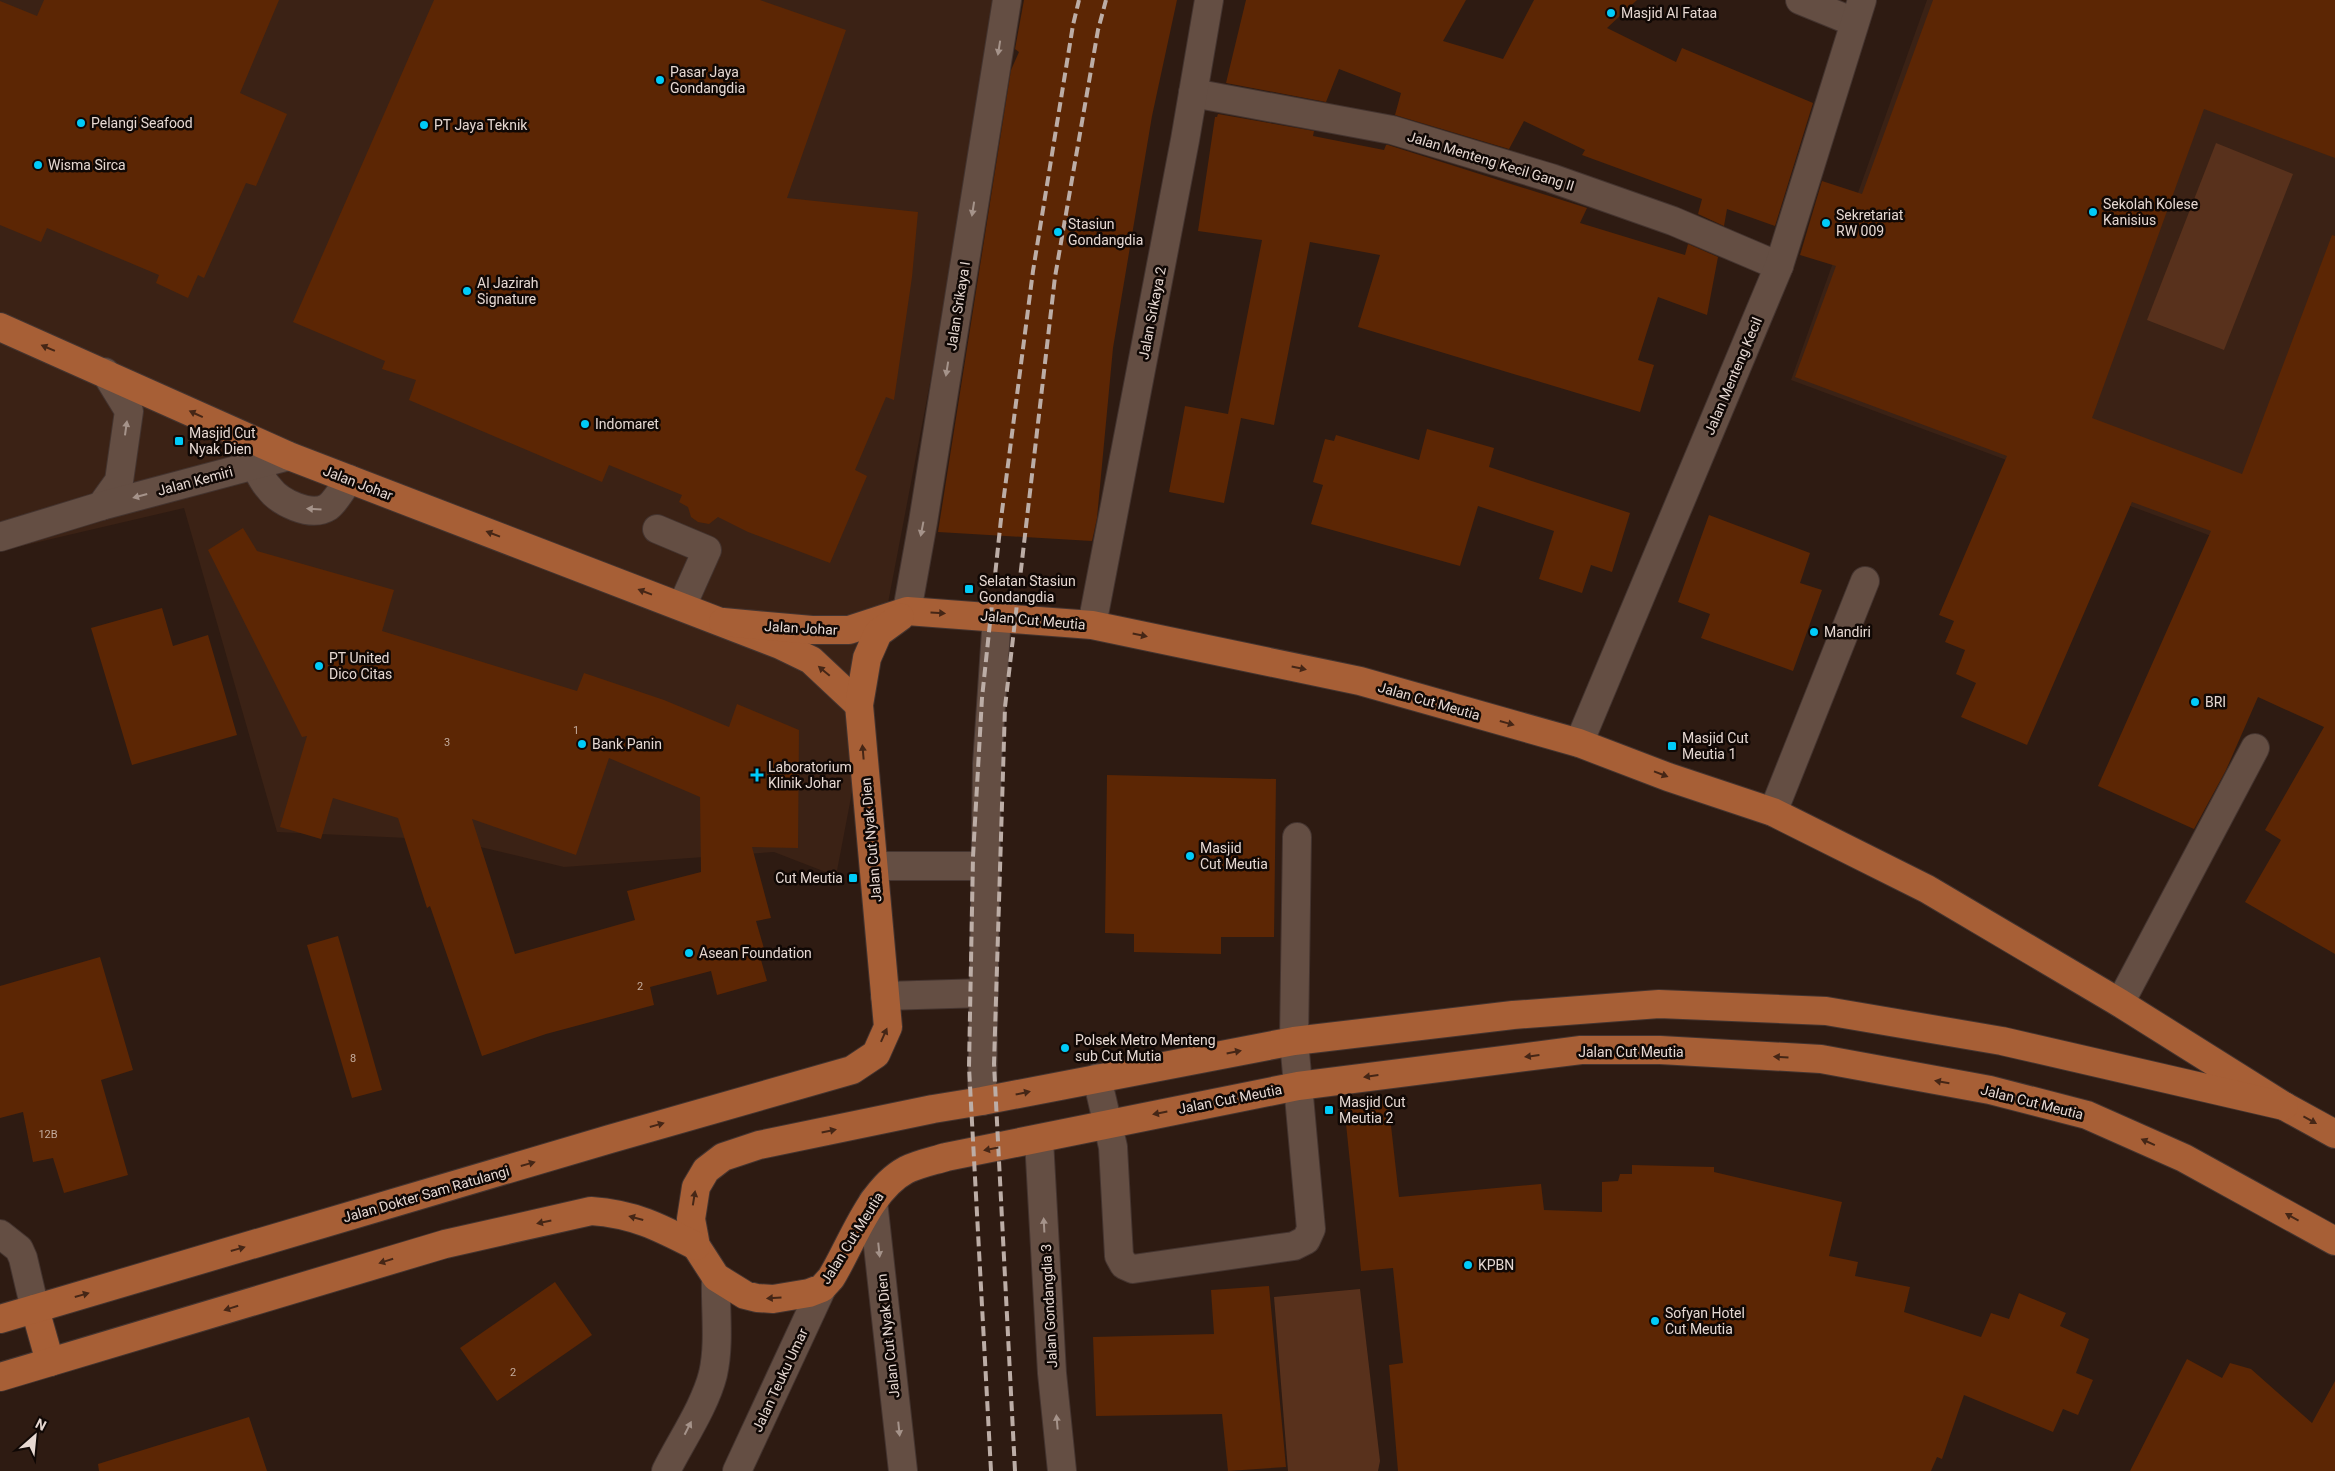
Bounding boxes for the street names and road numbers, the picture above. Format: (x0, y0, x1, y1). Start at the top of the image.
street label: Jalan Menteng Kecil Gang II (1406, 128, 1576, 194)
street label: Jalan Srikaya I (943, 260, 973, 352)
street label: Jalan Srikaya 2 (1135, 265, 1169, 361)
street label: Jalan Menteng Kecil (1701, 315, 1765, 437)
street label: Jalan Johar (321, 462, 395, 504)
street label: Jalan Kemiri (156, 463, 234, 499)
street label: Jalan Cut Meutia (980, 607, 1086, 633)
street label: Jalan Johar (764, 618, 838, 638)
street label: Jalan Cut Meutia (1376, 679, 1482, 723)
street label: Jalan Cut Nyak Dien (858, 777, 884, 903)
street label: Jalan Cut Meutia (1578, 1044, 1684, 1060)
street label: Jalan Cut Meutia (1177, 1081, 1283, 1117)
street label: Jalan Cut Meutia (1979, 1081, 2085, 1123)
street label: Jalan Dokter Sam Ratulangi (341, 1163, 511, 1225)
street label: Jalan Cut Meutia (817, 1189, 887, 1287)
street label: Jalan Gondangdia 3 (1038, 1244, 1060, 1368)
street label: Jalan Cut Nyak Dien (874, 1273, 902, 1399)
street label: Jalan Teuku Umar (749, 1326, 811, 1434)

